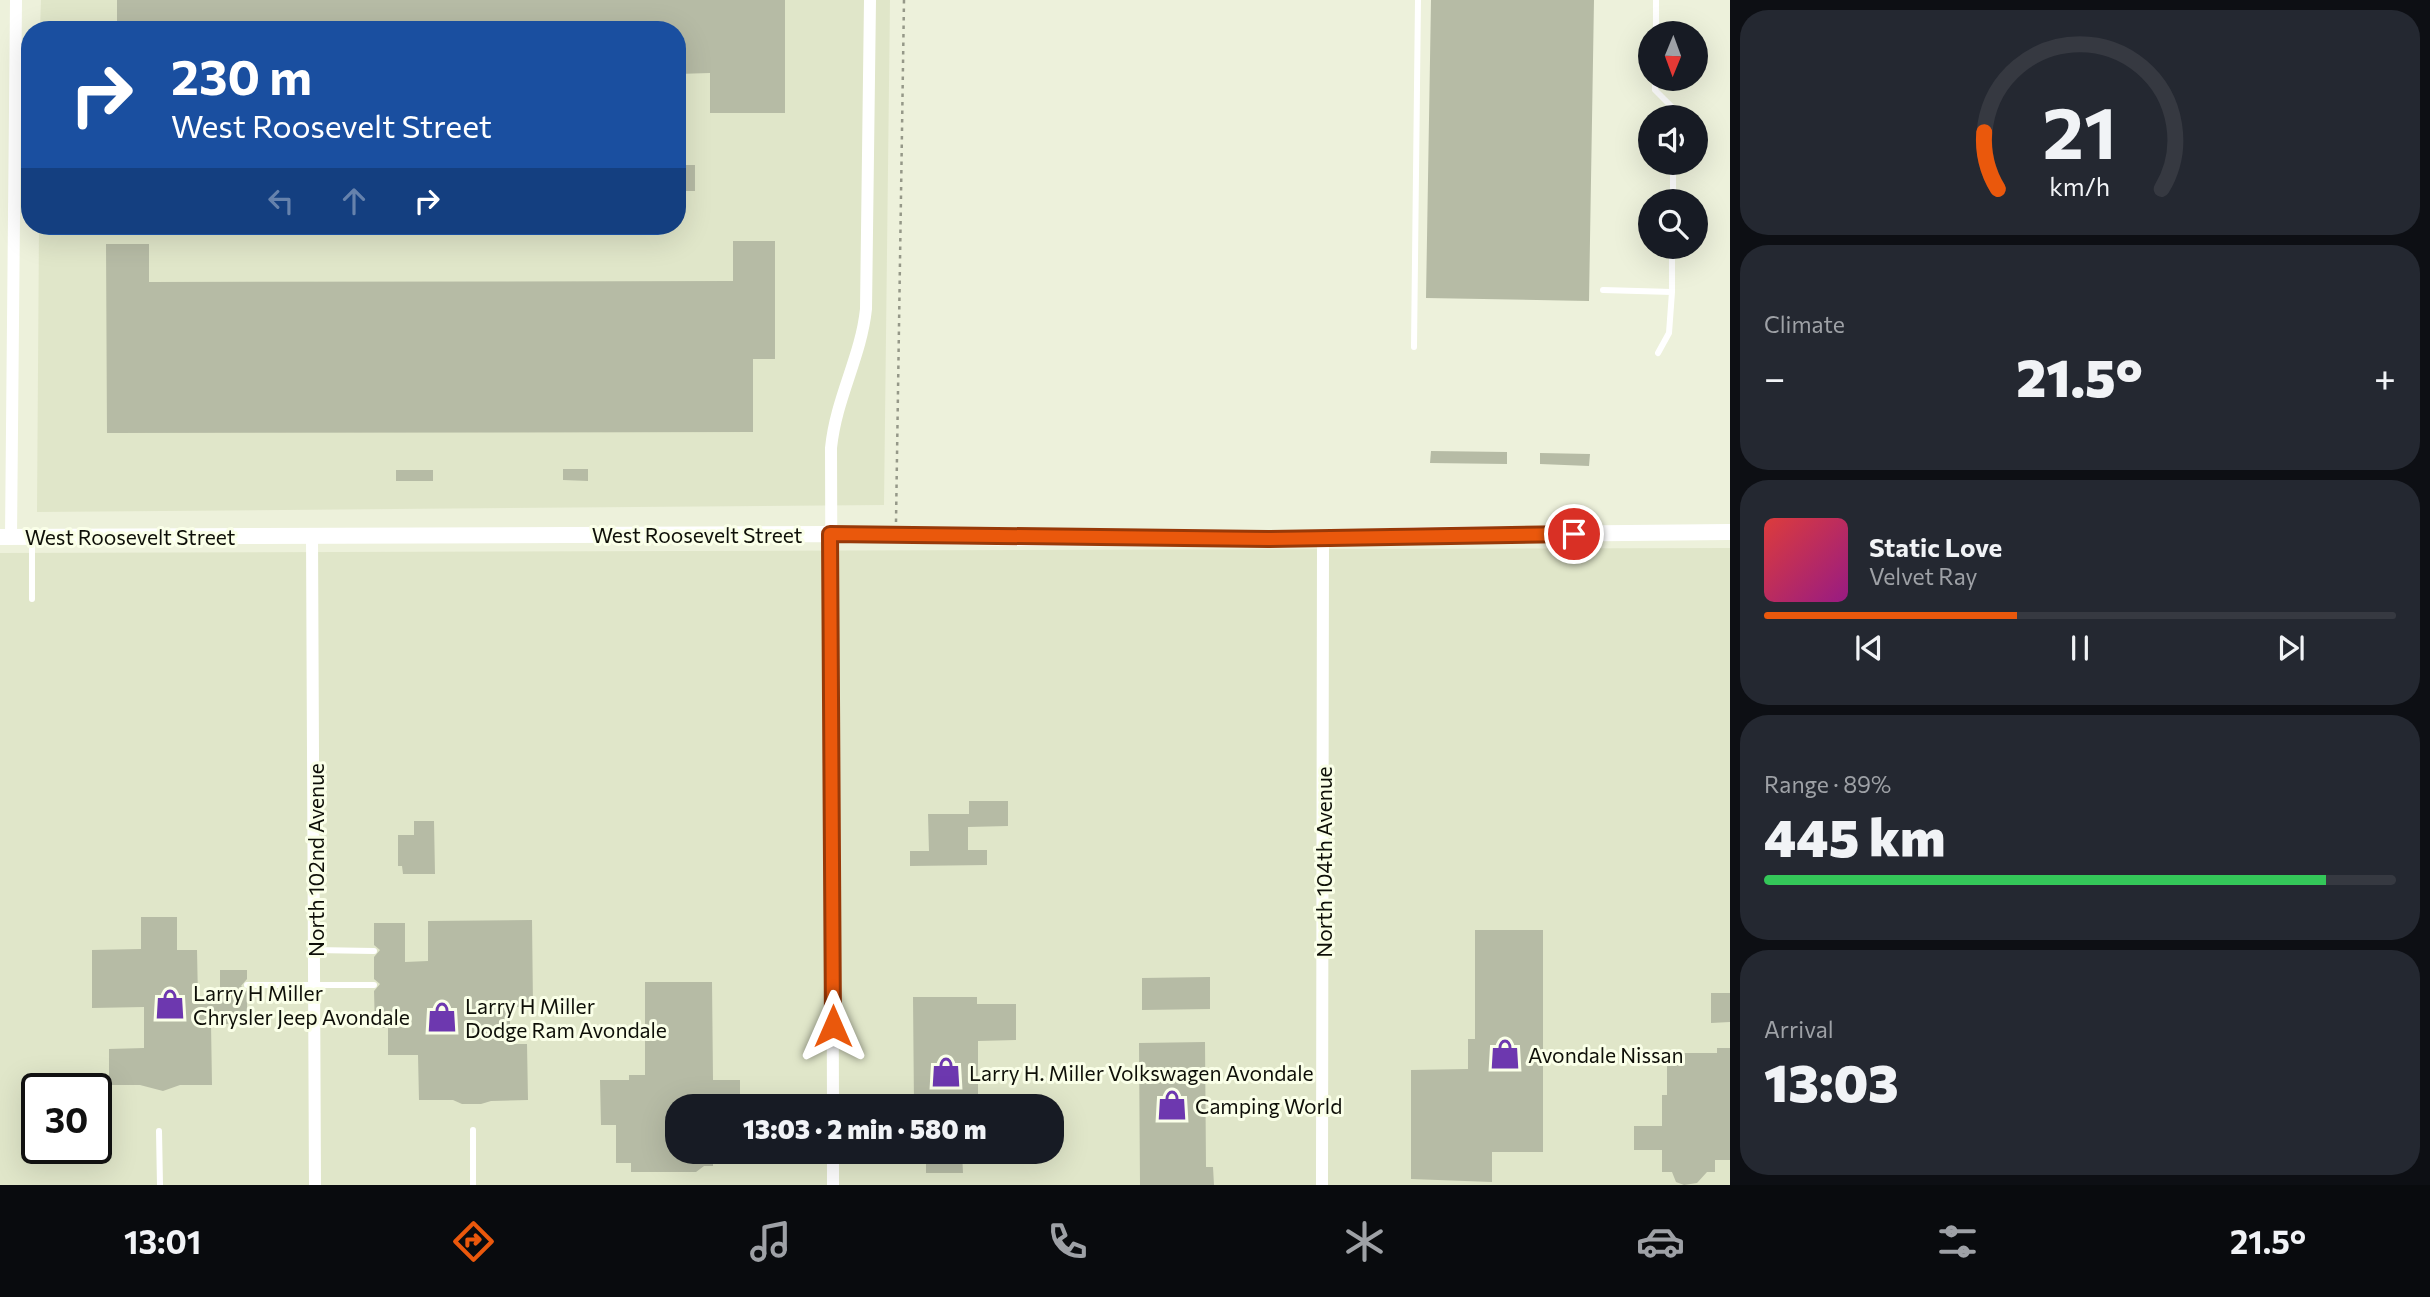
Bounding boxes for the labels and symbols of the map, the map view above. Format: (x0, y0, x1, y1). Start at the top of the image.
north arrow (1638, 21, 1708, 91)
pin (1544, 504, 1604, 564)
street label: West Roosevelt Street (592, 522, 802, 547)
street label: West Roosevelt Street (25, 524, 235, 549)
street label: North 102nd Avenue (303, 763, 328, 957)
street label: North 104th Avenue (1311, 766, 1336, 958)
place label: Larry H Miller Chrysler Jeep Avondale (193, 980, 410, 1029)
shop icon: Larry H Miller Chrysler Jeep Avondale (153, 987, 187, 1021)
position arrow (796, 989, 870, 1063)
place label: Larry H Miller Dodge Ram Avondale (465, 993, 667, 1042)
shop icon: Larry H Miller Dodge Ram Avondale (425, 1000, 459, 1034)
shop icon: Avondale Nissan (1488, 1037, 1522, 1071)
place label: Avondale Nissan (1528, 1042, 1684, 1067)
shop icon: Larry H. Miller Volkswagen Avondale (929, 1055, 963, 1089)
place label: Larry H. Miller Volkswagen Avondale (969, 1060, 1314, 1085)
speed limit sign: 30 (21, 1073, 112, 1164)
shop icon: Camping World (1155, 1088, 1189, 1122)
place label: Camping World (1195, 1093, 1342, 1118)

